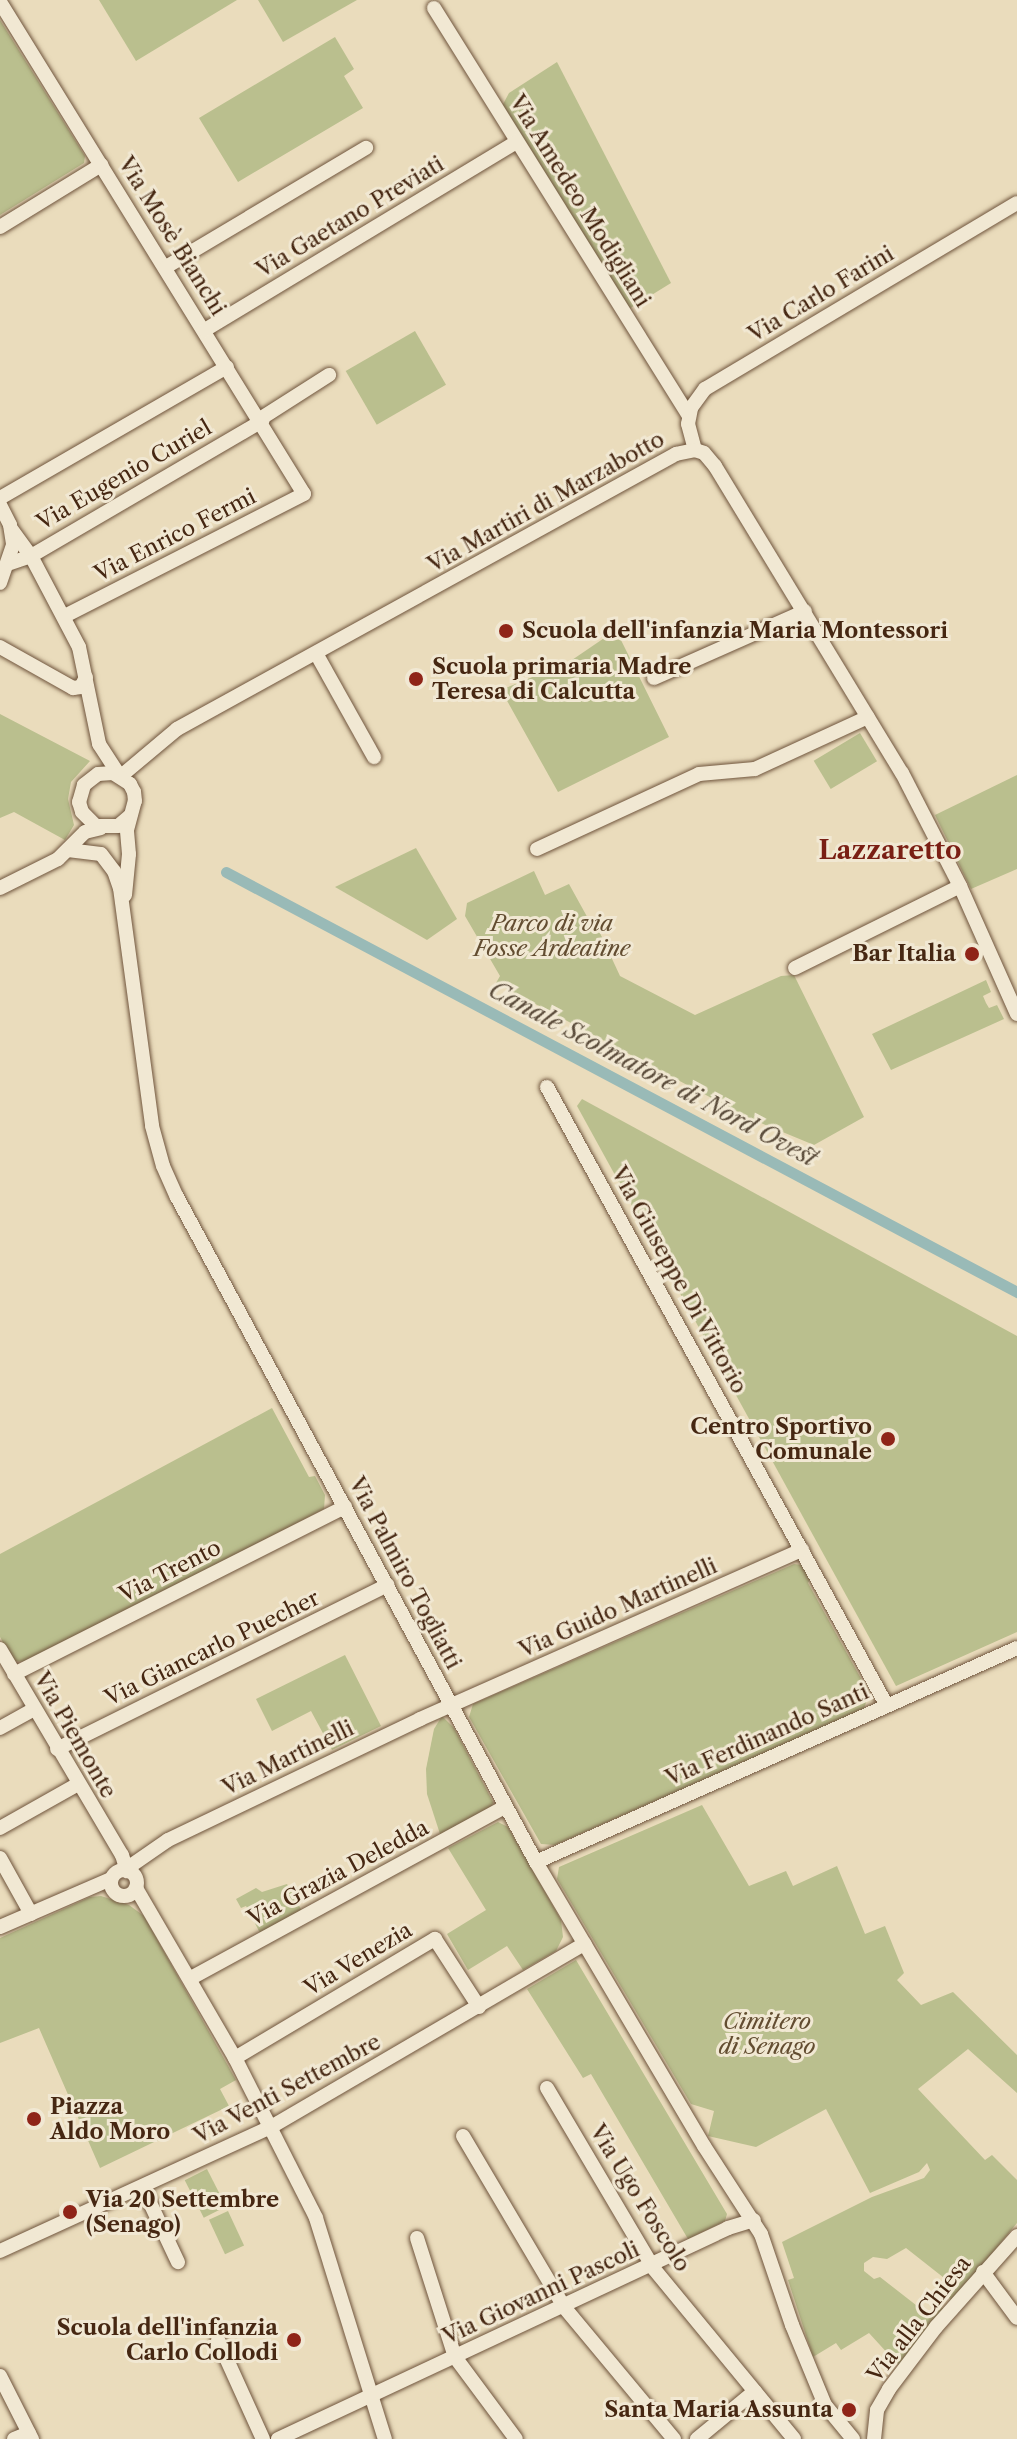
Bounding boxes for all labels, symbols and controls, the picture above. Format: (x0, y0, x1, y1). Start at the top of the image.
street label: Via Amedeo Modigliani (504, 90, 656, 312)
street label: Via Gaetano Previati (251, 151, 449, 283)
street label: Via Mosè Bianchi (112, 152, 232, 320)
street label: Via Carlo Farini (743, 240, 899, 348)
street label: Via Eugenio Curiel (32, 414, 216, 536)
street label: Via Martiri di Marzabotto (423, 426, 669, 578)
street label: Via Enrico Fermi (90, 483, 260, 587)
place label: Scuola dell'infanzia Maria Montessori (522, 618, 949, 644)
marker: Scuola dell'infanzia Maria Montessori (497, 622, 515, 640)
place label: Scuola primaria Madre Teresa di Calcutta (432, 653, 692, 704)
marker: Scuola primaria Madre Teresa di Calcutta (407, 670, 425, 688)
district label: Lazzaretto (819, 835, 961, 867)
park label: Parco di via Fosse Ardeatine (474, 910, 630, 962)
place label: Bar Italia (852, 941, 956, 967)
marker: Bar Italia (963, 945, 981, 963)
water label: Canale Scolmatore di Nord Ovest (484, 975, 822, 1173)
street label: Via Giuseppe Di Vittorio (605, 1161, 753, 1399)
place label: Centro Sportivo Comunale (690, 1413, 872, 1464)
marker: Centro Sportivo Comunale (879, 1430, 897, 1448)
street label: Via Palmiro Togliatti (343, 1472, 467, 1674)
street label: Via Trento (114, 1534, 226, 1608)
street label: Via Guido Martinelli (515, 1552, 721, 1664)
street label: Via Giancarlo Puecher (100, 1585, 324, 1711)
street label: Via Piemonte (28, 1667, 122, 1803)
street label: Via Ferdinando Santi (661, 1678, 873, 1792)
street label: Via Martinelli (218, 1715, 358, 1801)
street label: Via Grazia Deledda (243, 1814, 433, 1932)
street label: Via Venezia (299, 1916, 417, 2002)
park label: Cimitero di Senago (719, 2008, 815, 2060)
street label: Via Venti Settembre (189, 2028, 385, 2150)
place label: Piazza Aldo Moro (50, 2093, 170, 2144)
marker: Piazza Aldo Moro (25, 2110, 43, 2128)
street label: Via Ugo Foscolo (584, 2119, 696, 2277)
place label: Via 20 Settembre (Senago) (86, 2186, 279, 2238)
marker: Via 20 Settembre (Senago) (61, 2203, 79, 2221)
street label: Via Giovanni Pascoli (438, 2236, 644, 2350)
street label: Via alla Chiesa (861, 2251, 977, 2387)
place label: Scuola dell'infanzia Carlo Collodi (56, 2314, 278, 2366)
marker: Scuola dell'infanzia Carlo Collodi (285, 2331, 303, 2349)
place label: Santa Maria Assunta (603, 2397, 833, 2423)
marker: Santa Maria Assunta (840, 2401, 858, 2419)

